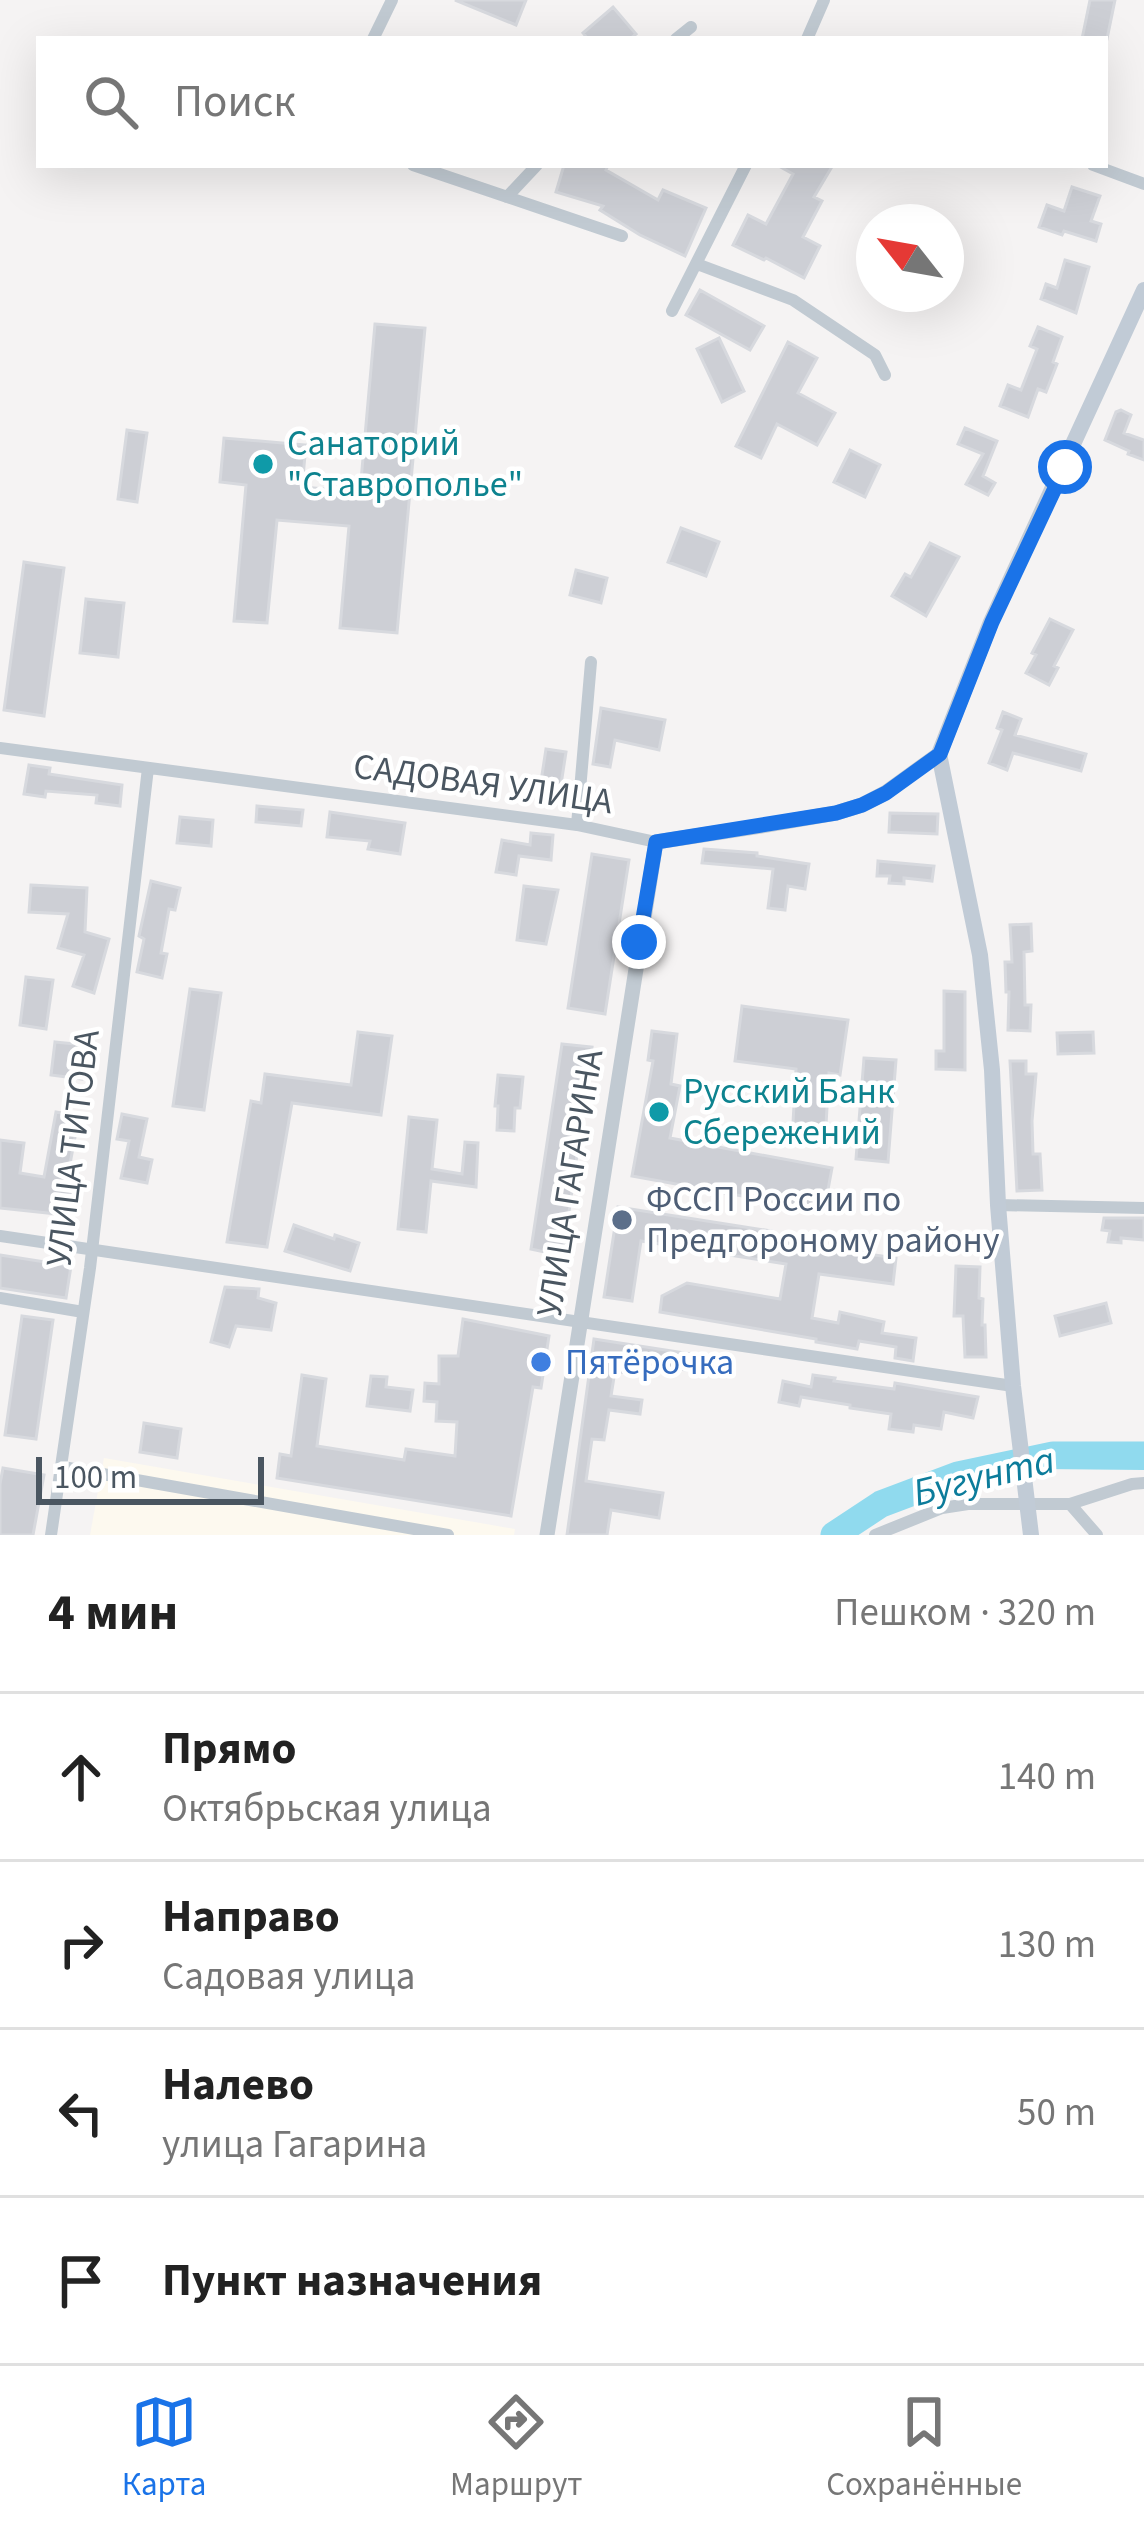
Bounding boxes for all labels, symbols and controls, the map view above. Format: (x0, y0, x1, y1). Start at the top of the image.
search box (36, 36, 1108, 168)
icon: search (78, 69, 144, 135)
text: Поиск (174, 70, 296, 134)
north arrow (856, 204, 964, 312)
place label: Санаторий "Ставрополье" (287, 418, 523, 510)
route start (1038, 440, 1092, 494)
marker: Санаторий "Ставрополье" (250, 451, 276, 477)
street label: САДОВАЯ УЛИЦА (350, 741, 616, 827)
route end (612, 915, 666, 969)
street label: УЛИЦА ТИТОВА (33, 1026, 113, 1269)
street label: УЛИЦА ГАГАРИНА (524, 1045, 616, 1320)
place label: Русский Банк Сбережений (683, 1066, 895, 1158)
marker: Русский Банк Сбережений (646, 1099, 672, 1125)
place label: ФССП России по Предгороному району (646, 1174, 1000, 1266)
marker: ФССП России по Предгороному району (609, 1207, 635, 1233)
place label: Пятёрочка (565, 1337, 734, 1388)
marker: Пятёрочка (528, 1349, 554, 1375)
water label: Бугунта (907, 1432, 1061, 1522)
scale bar (36, 1451, 264, 1504)
text: 100 m (54, 1454, 137, 1501)
text: 4 мин (48, 1577, 178, 1649)
text: Пешком · 320 m (834, 1585, 1096, 1641)
text: Прямо (162, 1717, 296, 1781)
icon: ahead (48, 1744, 114, 1810)
text: 140 m (998, 1749, 1096, 1805)
text: Октябрьская улица (162, 1781, 492, 1837)
text: Направо (162, 1885, 340, 1949)
icon: right (48, 1912, 114, 1978)
text: 130 m (998, 1917, 1096, 1973)
text: Садовая улица (162, 1949, 415, 2005)
text: Налево (162, 2053, 314, 2117)
icon: left (48, 2080, 114, 2146)
text: 50 m (1017, 2085, 1096, 2141)
text: улица Гагарина (162, 2117, 427, 2173)
icon: arrive (48, 2248, 114, 2314)
text: Пункт назначения (162, 2249, 542, 2313)
tab: Карта (122, 2389, 206, 2508)
tab: Маршрут (450, 2389, 583, 2508)
tab: Сохранённые (826, 2389, 1022, 2508)

